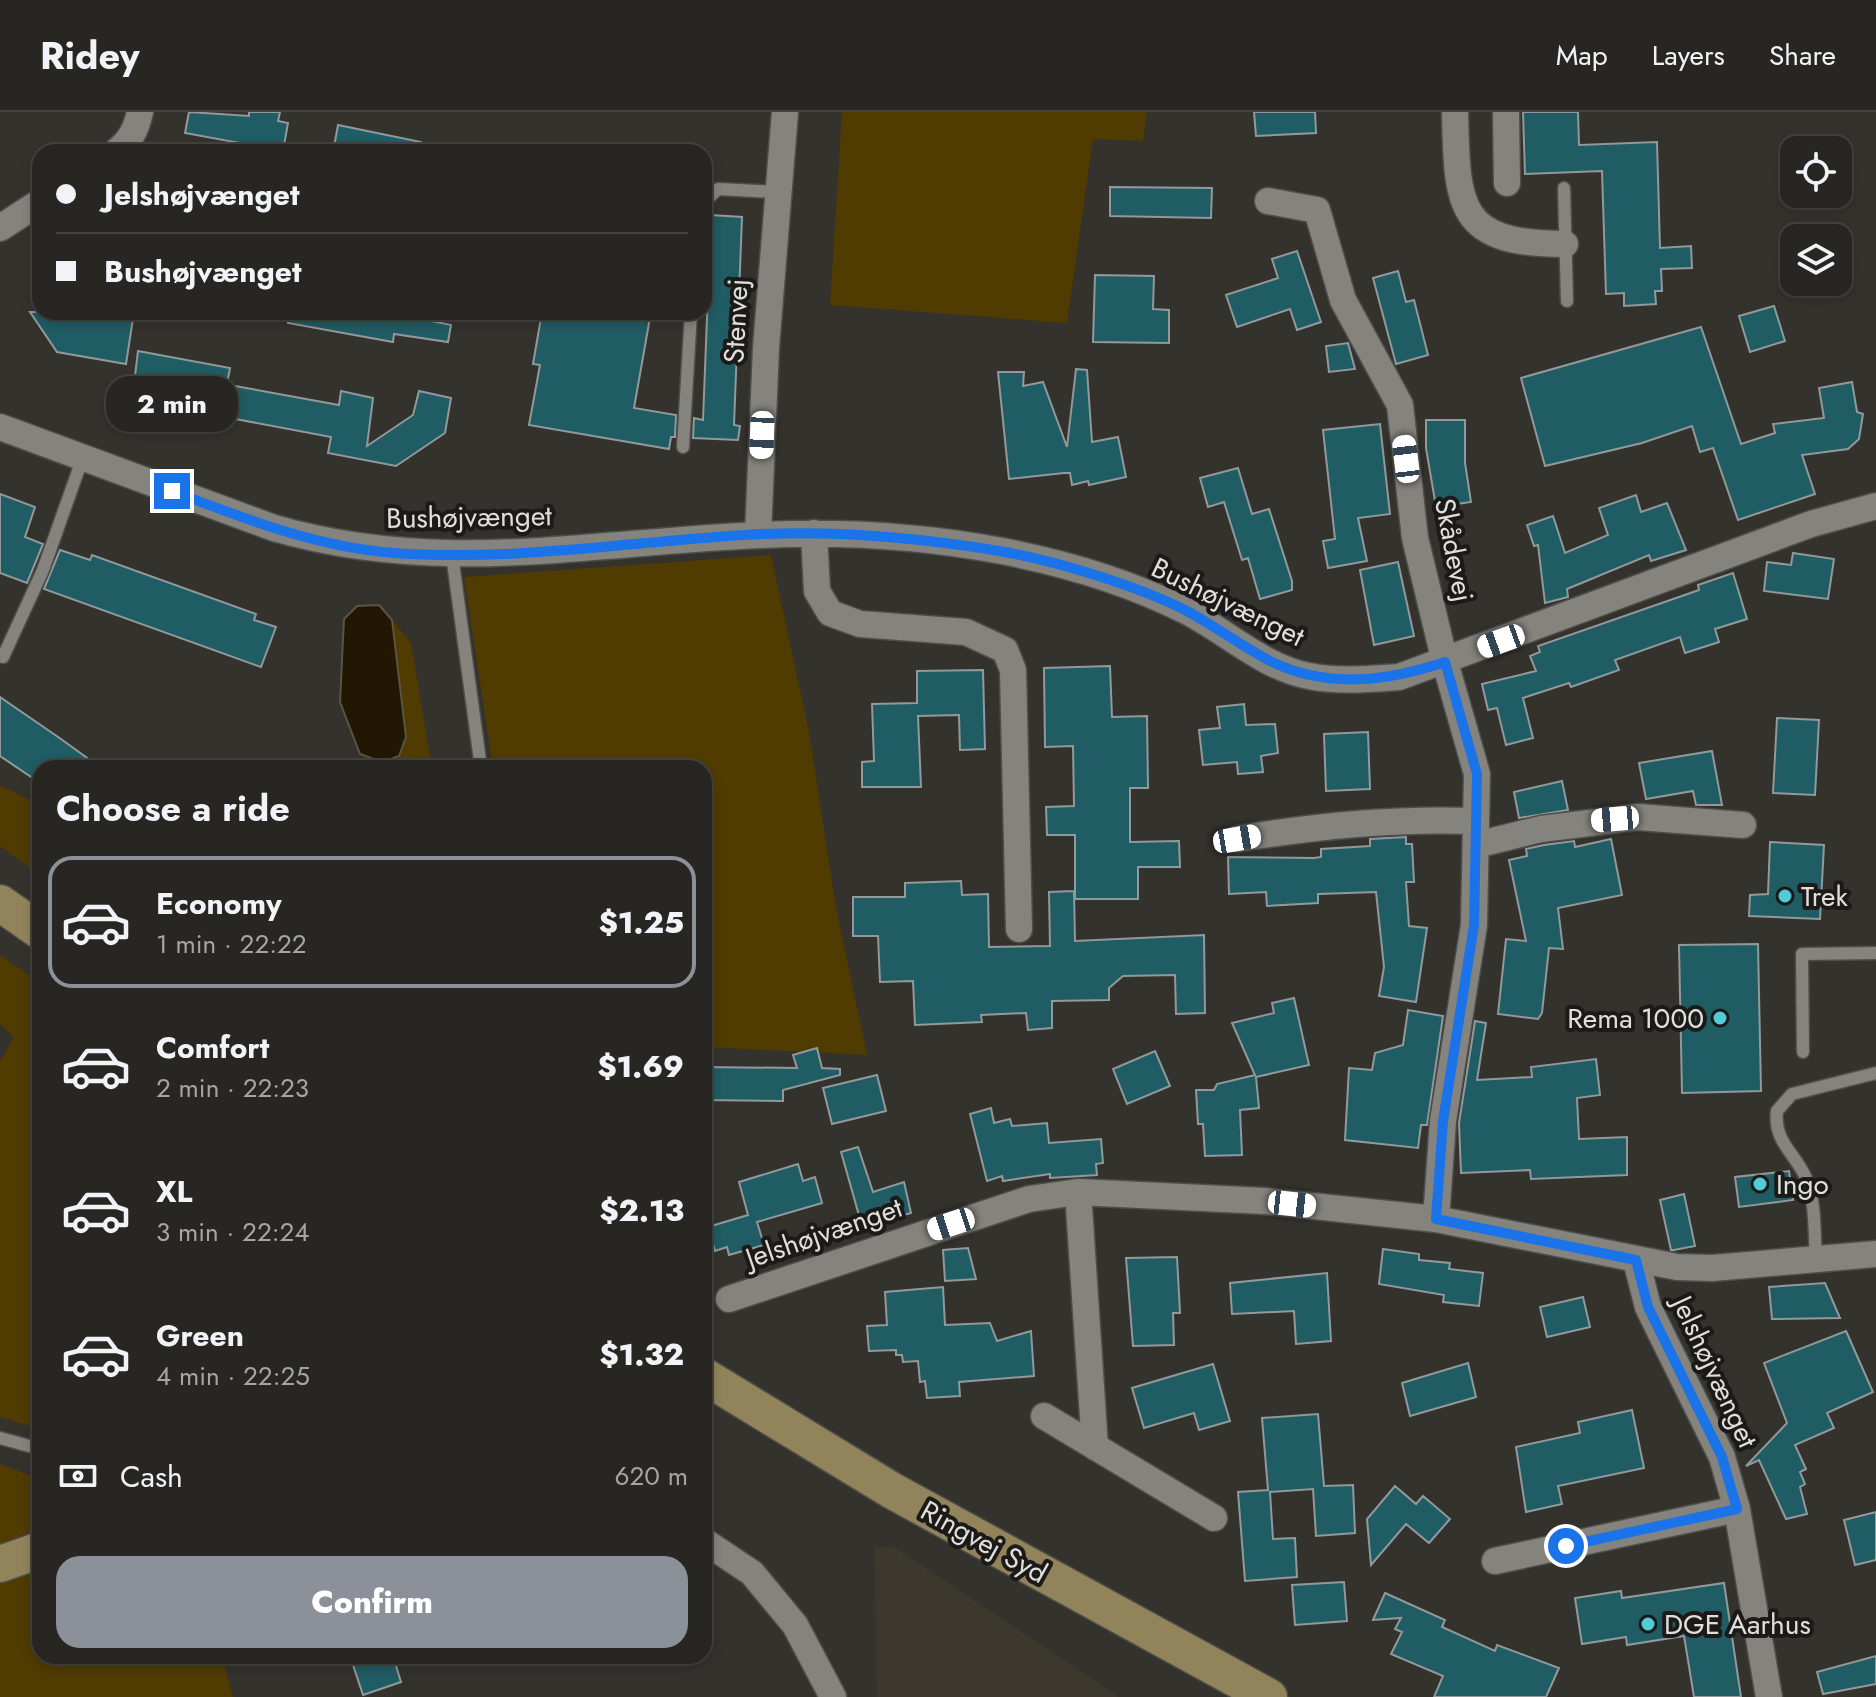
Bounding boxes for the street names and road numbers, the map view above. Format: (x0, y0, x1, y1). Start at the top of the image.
street label: Stenvej (713, 278, 759, 364)
street label: Bushøjvænget (386, 495, 553, 539)
street label: Skådevej (1424, 495, 1484, 605)
street label: Bushøjvænget (1144, 547, 1312, 657)
street label: Jelshøjvænget (736, 1187, 908, 1280)
street label: Jelshøjvænget (1660, 1286, 1768, 1455)
street label: Ringvej Syd (913, 1490, 1055, 1594)

